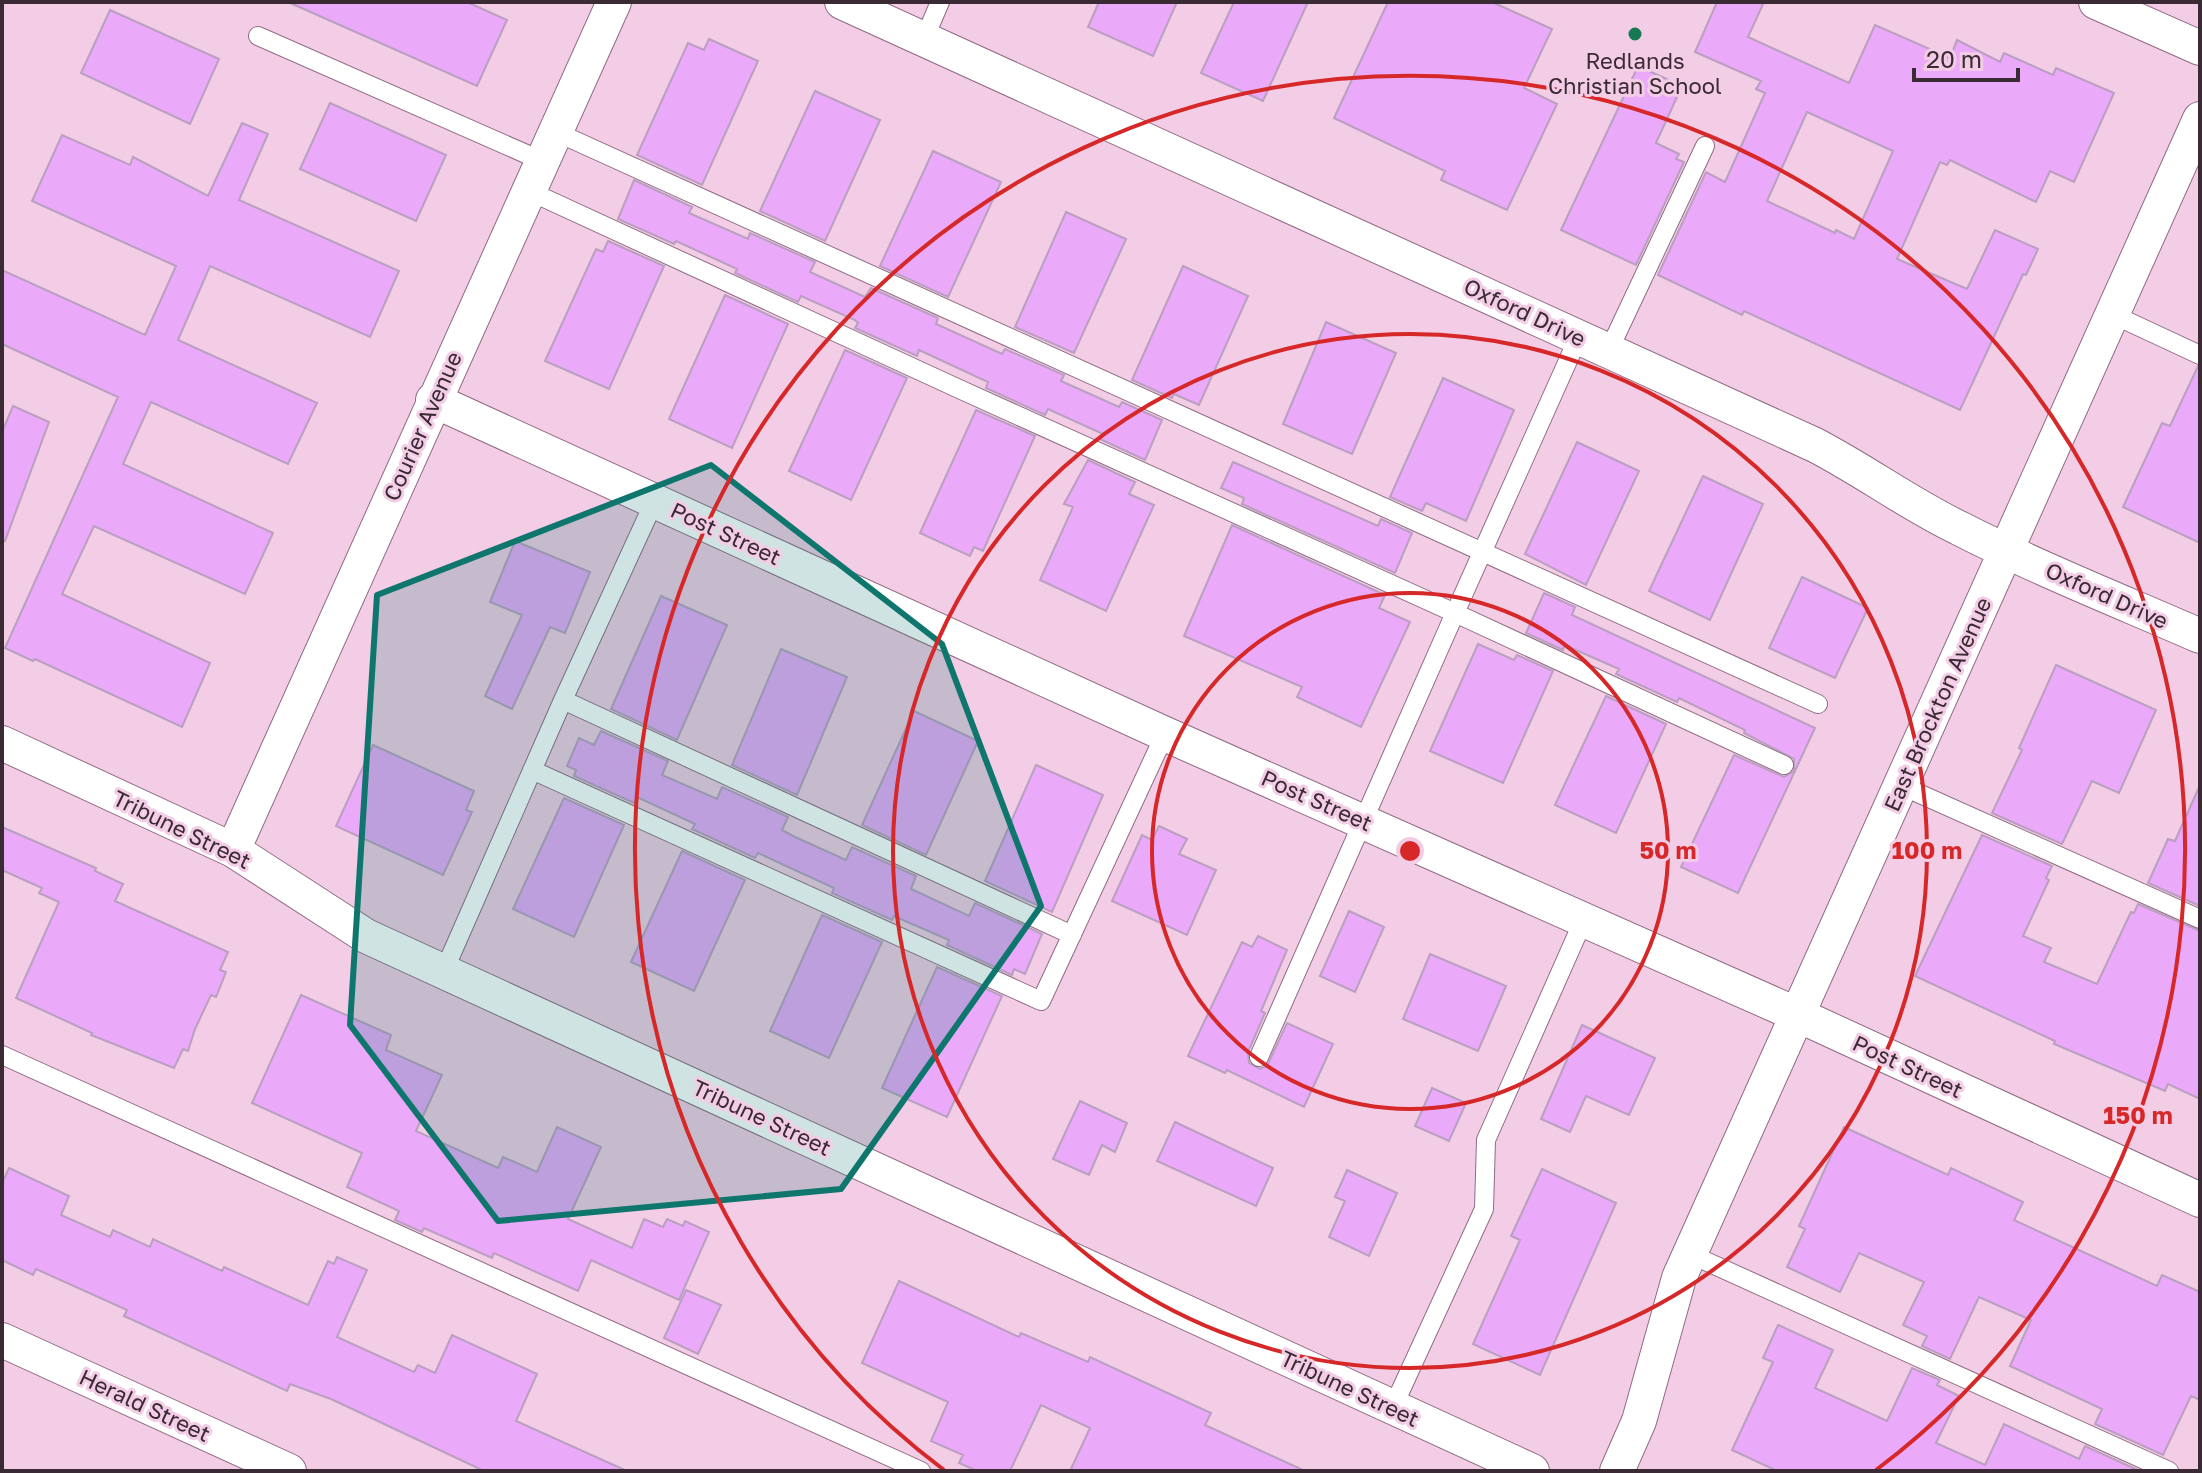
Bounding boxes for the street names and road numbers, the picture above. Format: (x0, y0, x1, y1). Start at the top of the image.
street label: Oxford Drive (1460, 272, 1590, 352)
street label: Courier Avenue (377, 347, 467, 505)
street label: Post Street (667, 496, 785, 570)
street label: Oxford Drive (2042, 556, 2172, 634)
street label: East Brockton Avenue (1878, 593, 1996, 815)
street label: Post Street (1257, 764, 1377, 836)
street label: Tribune Street (109, 784, 255, 874)
street label: Post Street (1849, 1029, 1967, 1103)
street label: Tribune Street (688, 1073, 836, 1161)
street label: Tribune Street (1276, 1344, 1424, 1432)
street label: Herald Street (75, 1363, 215, 1447)

